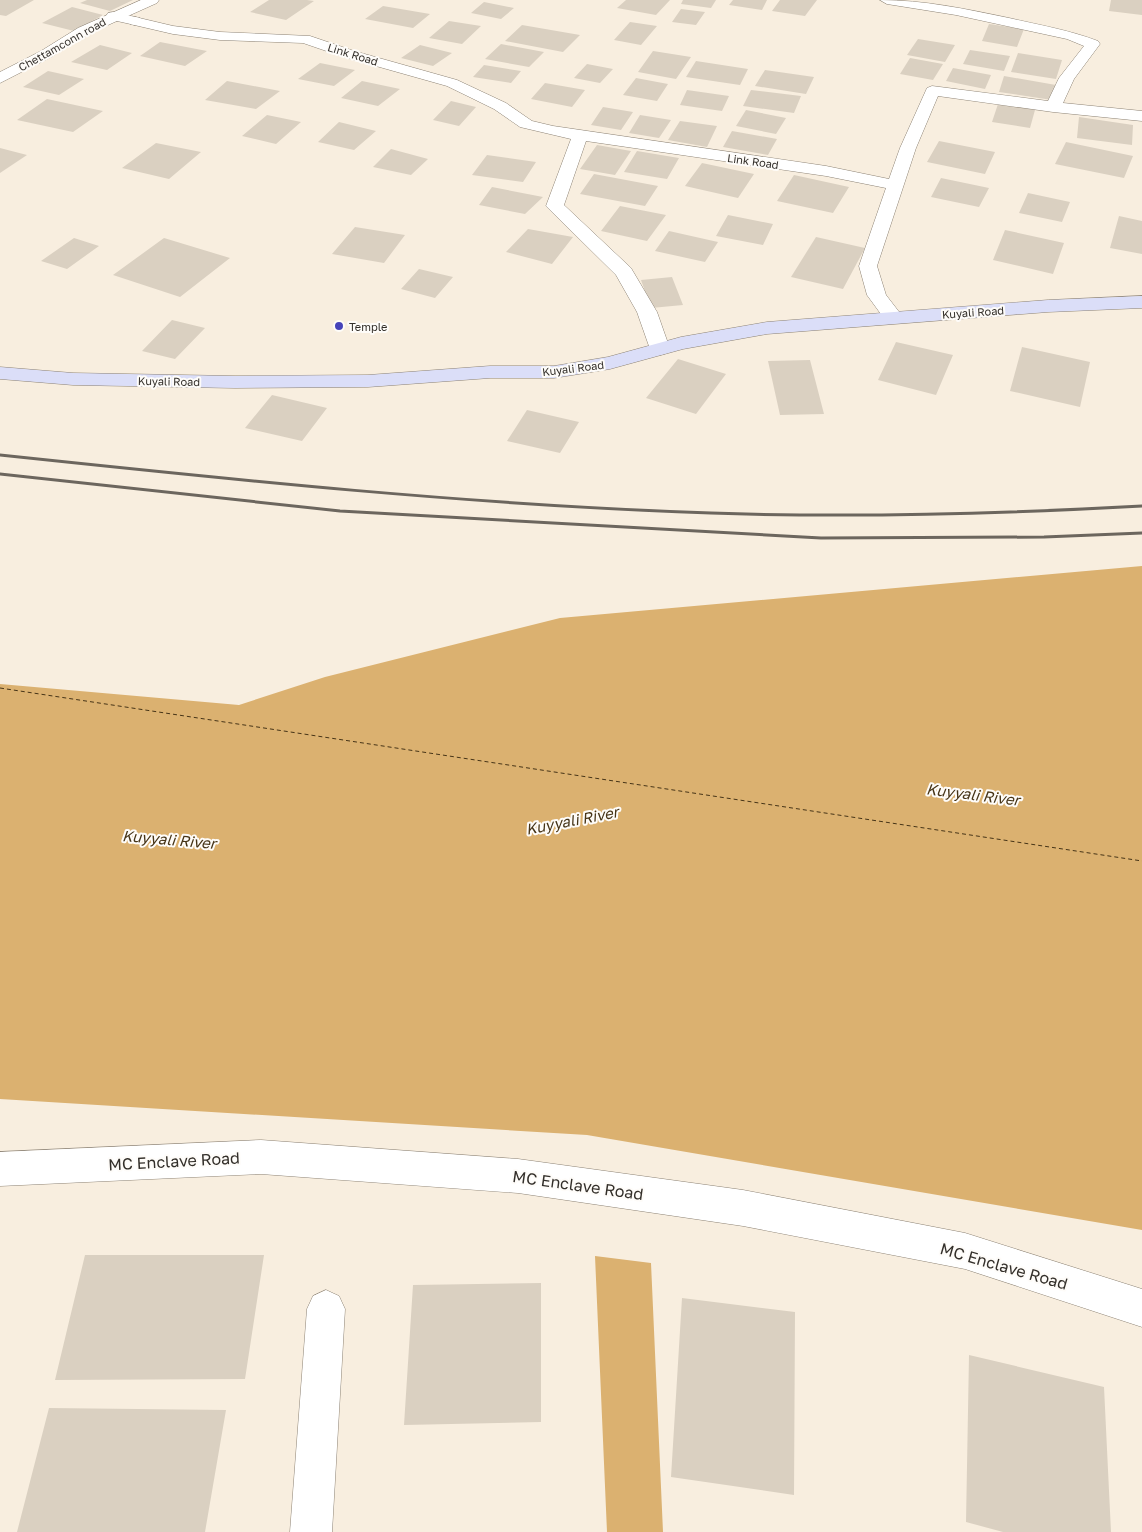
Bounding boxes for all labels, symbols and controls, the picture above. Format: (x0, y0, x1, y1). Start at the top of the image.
street label: Chettamconn road (16, 15, 108, 73)
street label: Link Road (326, 40, 380, 68)
street label: Link Road (726, 151, 780, 171)
street label: Kuyali Road (941, 303, 1005, 321)
marker: Temple (333, 320, 345, 332)
place label: Temple (349, 320, 388, 333)
street label: Kuyali Road (541, 358, 605, 378)
street label: Kuyali Road (138, 374, 200, 388)
water label: Kuyyali River (925, 779, 1023, 810)
water label: Kuyyali River (524, 802, 622, 839)
water label: Kuyyali River (121, 826, 219, 853)
street label: MC Enclave Road (108, 1148, 240, 1174)
street label: MC Enclave Road (511, 1166, 645, 1204)
street label: MC Enclave Road (938, 1238, 1070, 1294)

